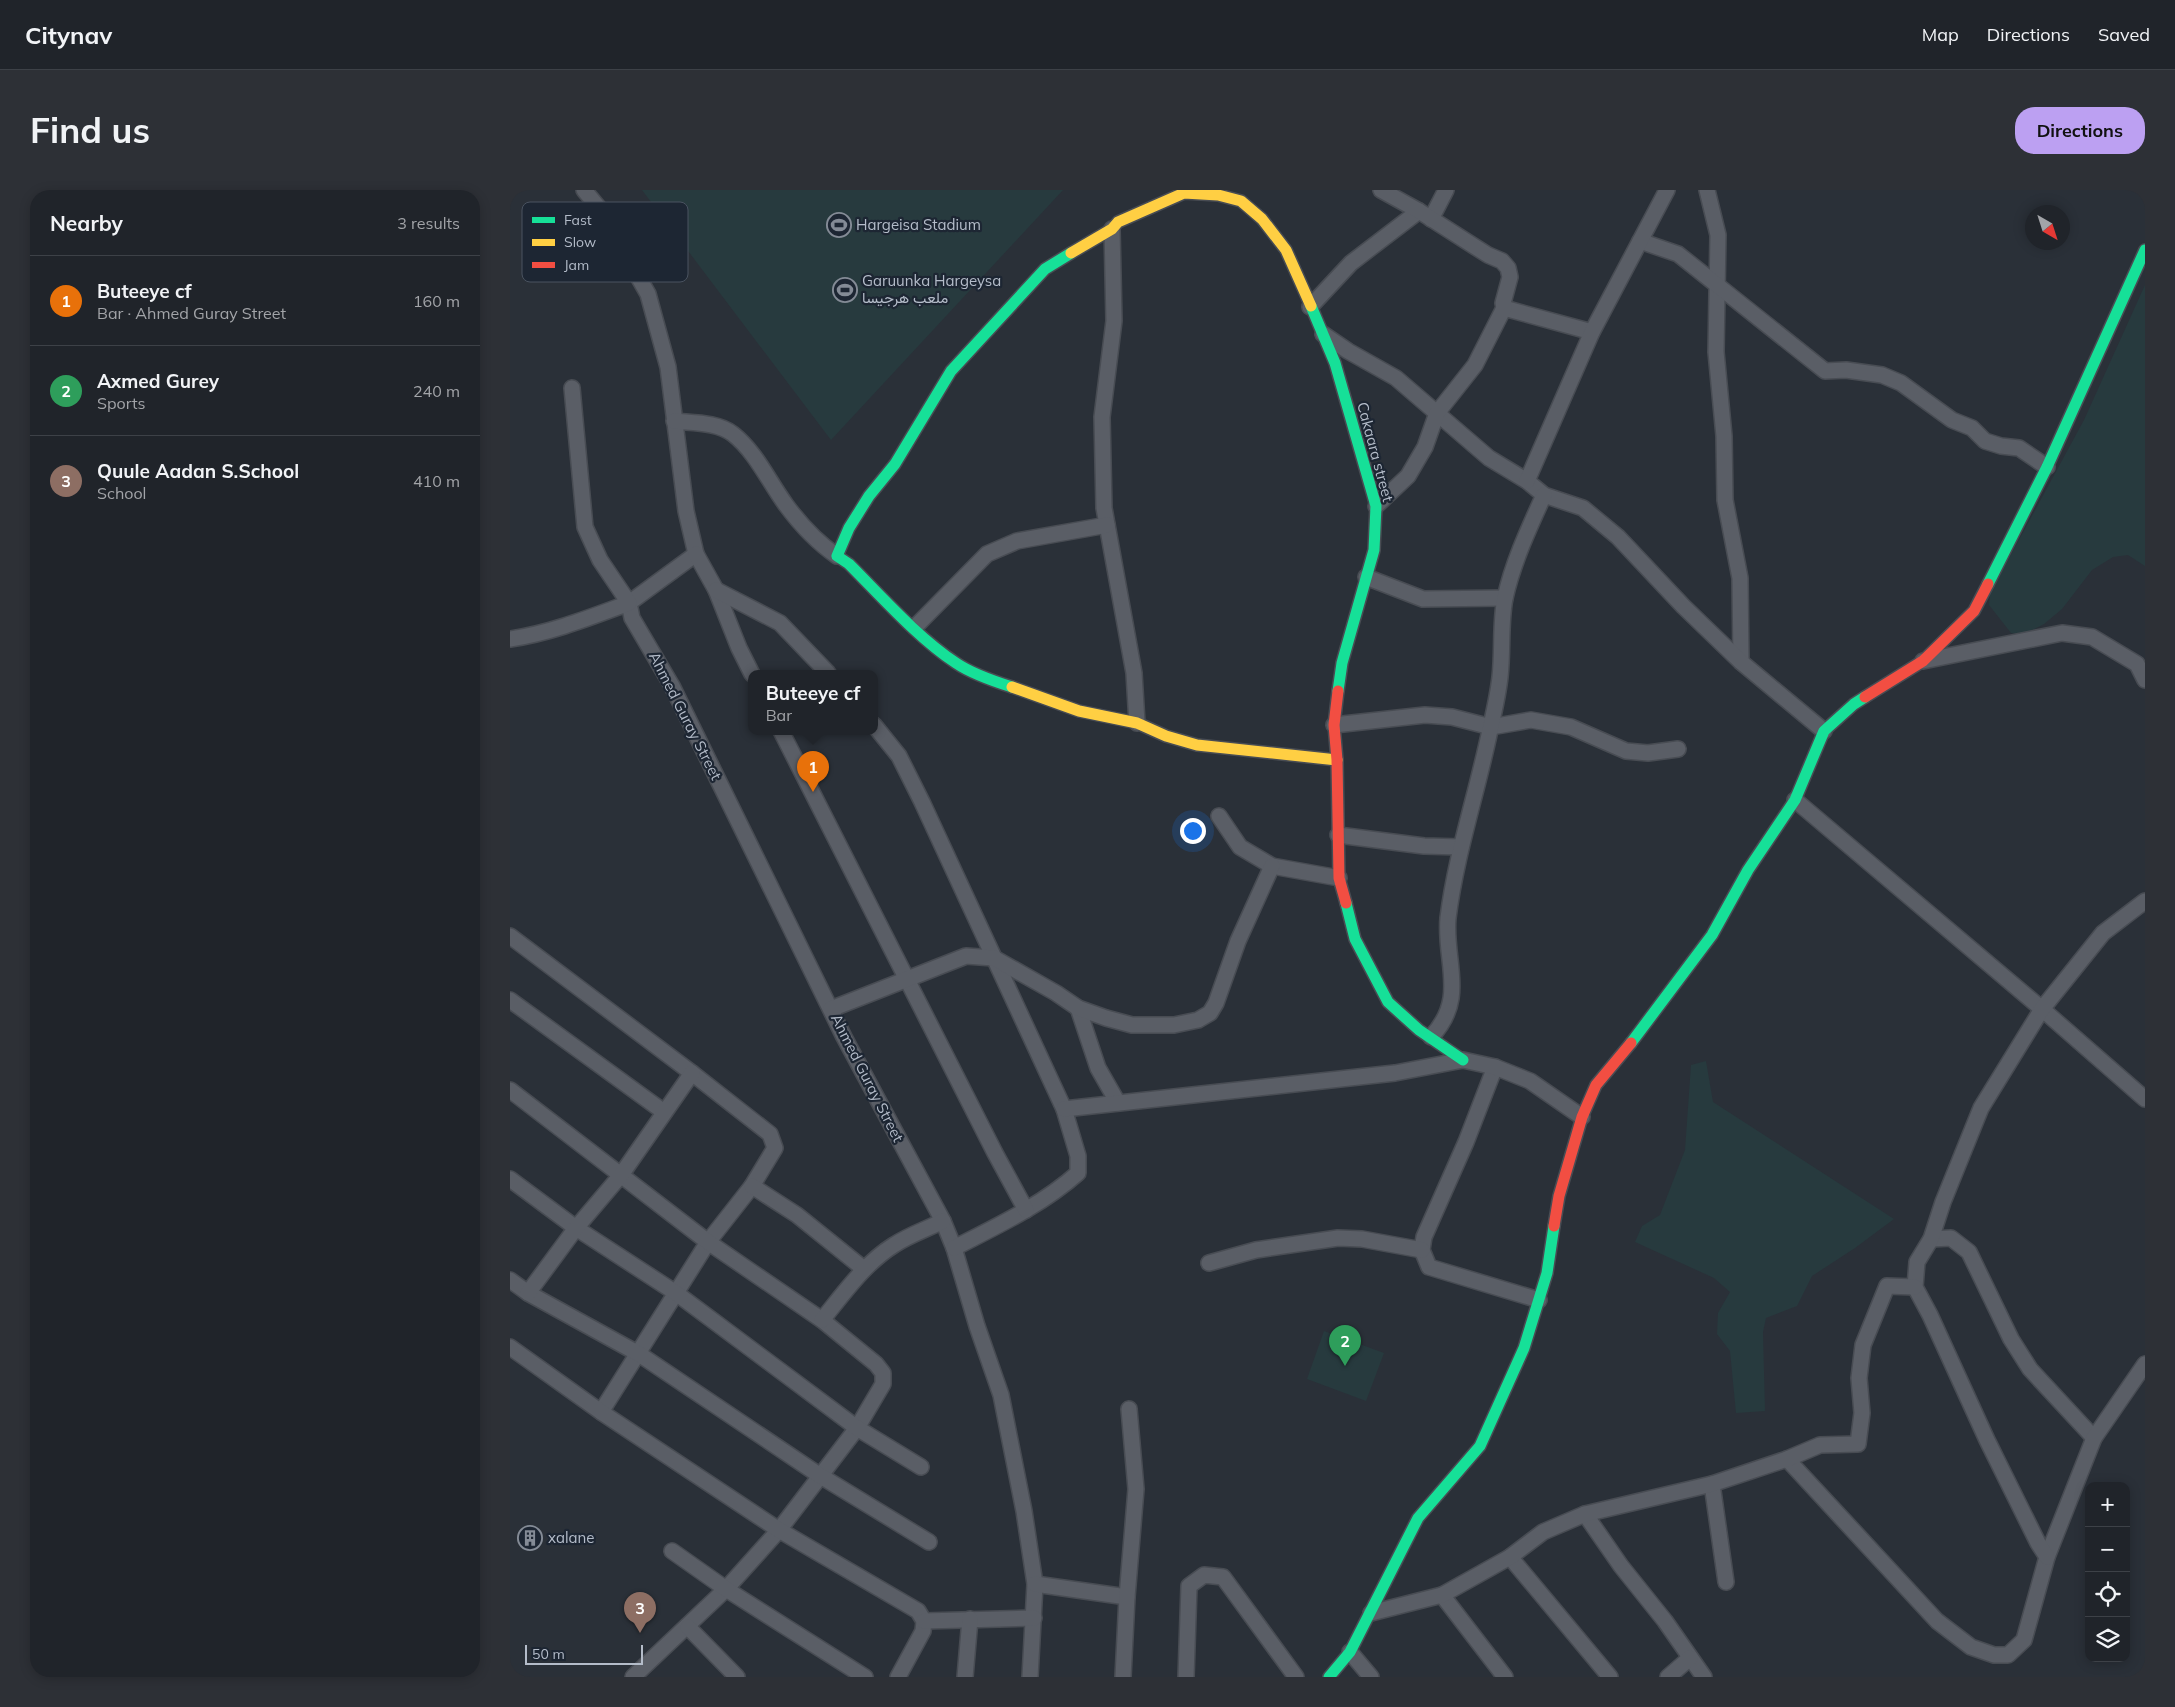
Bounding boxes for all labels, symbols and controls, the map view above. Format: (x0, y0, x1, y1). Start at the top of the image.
text: Citynav (25, 20, 112, 50)
text: Map (1922, 23, 1959, 46)
text: Directions (1987, 23, 2070, 46)
text: Saved (2098, 23, 2150, 46)
button: Directions (2015, 107, 2145, 154)
text: Find us (30, 108, 150, 152)
legend (522, 202, 688, 282)
north arrow (2025, 205, 2070, 250)
text: Nearby (50, 210, 123, 236)
text: Fast (564, 211, 592, 229)
sports icon: Hargeisa Stadium (826, 212, 852, 238)
text: 3 results (397, 213, 460, 233)
place label: Hargeisa Stadium (856, 215, 981, 234)
text: Slow (564, 233, 596, 251)
text: Jam (564, 256, 589, 274)
place label: Garuunka Hargeysa ملعب هرجيسا (862, 271, 1001, 307)
sports icon: Garuunka Hargeysa ملعب هرجيسا (832, 277, 858, 303)
text: Buteeye cf (97, 279, 192, 303)
text: 1 (61, 291, 71, 311)
text: 160 m (413, 291, 460, 311)
text: Bar · Ahmed Guray Street (97, 303, 286, 323)
text: Axmed Gurey (97, 369, 219, 393)
text: 2 (61, 381, 71, 401)
text: 240 m (413, 381, 460, 401)
text: Sports (97, 393, 145, 413)
street label: Cakaara street (1353, 400, 1398, 504)
text: Quule Aadan S.School (97, 459, 299, 483)
text: 3 (61, 471, 71, 491)
text: 410 m (413, 471, 460, 491)
text: School (97, 483, 146, 503)
street label: Ahmed Guray Street (645, 648, 726, 783)
popup (748, 670, 878, 735)
text: Buteeye cf (766, 681, 860, 705)
text: Bar (766, 705, 792, 725)
pin: 1 (797, 751, 829, 792)
your location (1180, 818, 1206, 844)
street label: Ahmed Guray Street (827, 1010, 908, 1145)
pin: 2 (1329, 1325, 1361, 1366)
map controls (2085, 1482, 2130, 1662)
button: + (2085, 1482, 2130, 1527)
building icon: xalane (517, 1525, 543, 1551)
button: − (2085, 1527, 2130, 1572)
place label: xalane (548, 1528, 595, 1547)
button: locate (2085, 1572, 2130, 1617)
pin: 3 (624, 1592, 656, 1633)
button: layers (2085, 1617, 2130, 1662)
scale bar (525, 1642, 642, 1665)
text: 50 m (532, 1645, 565, 1663)

